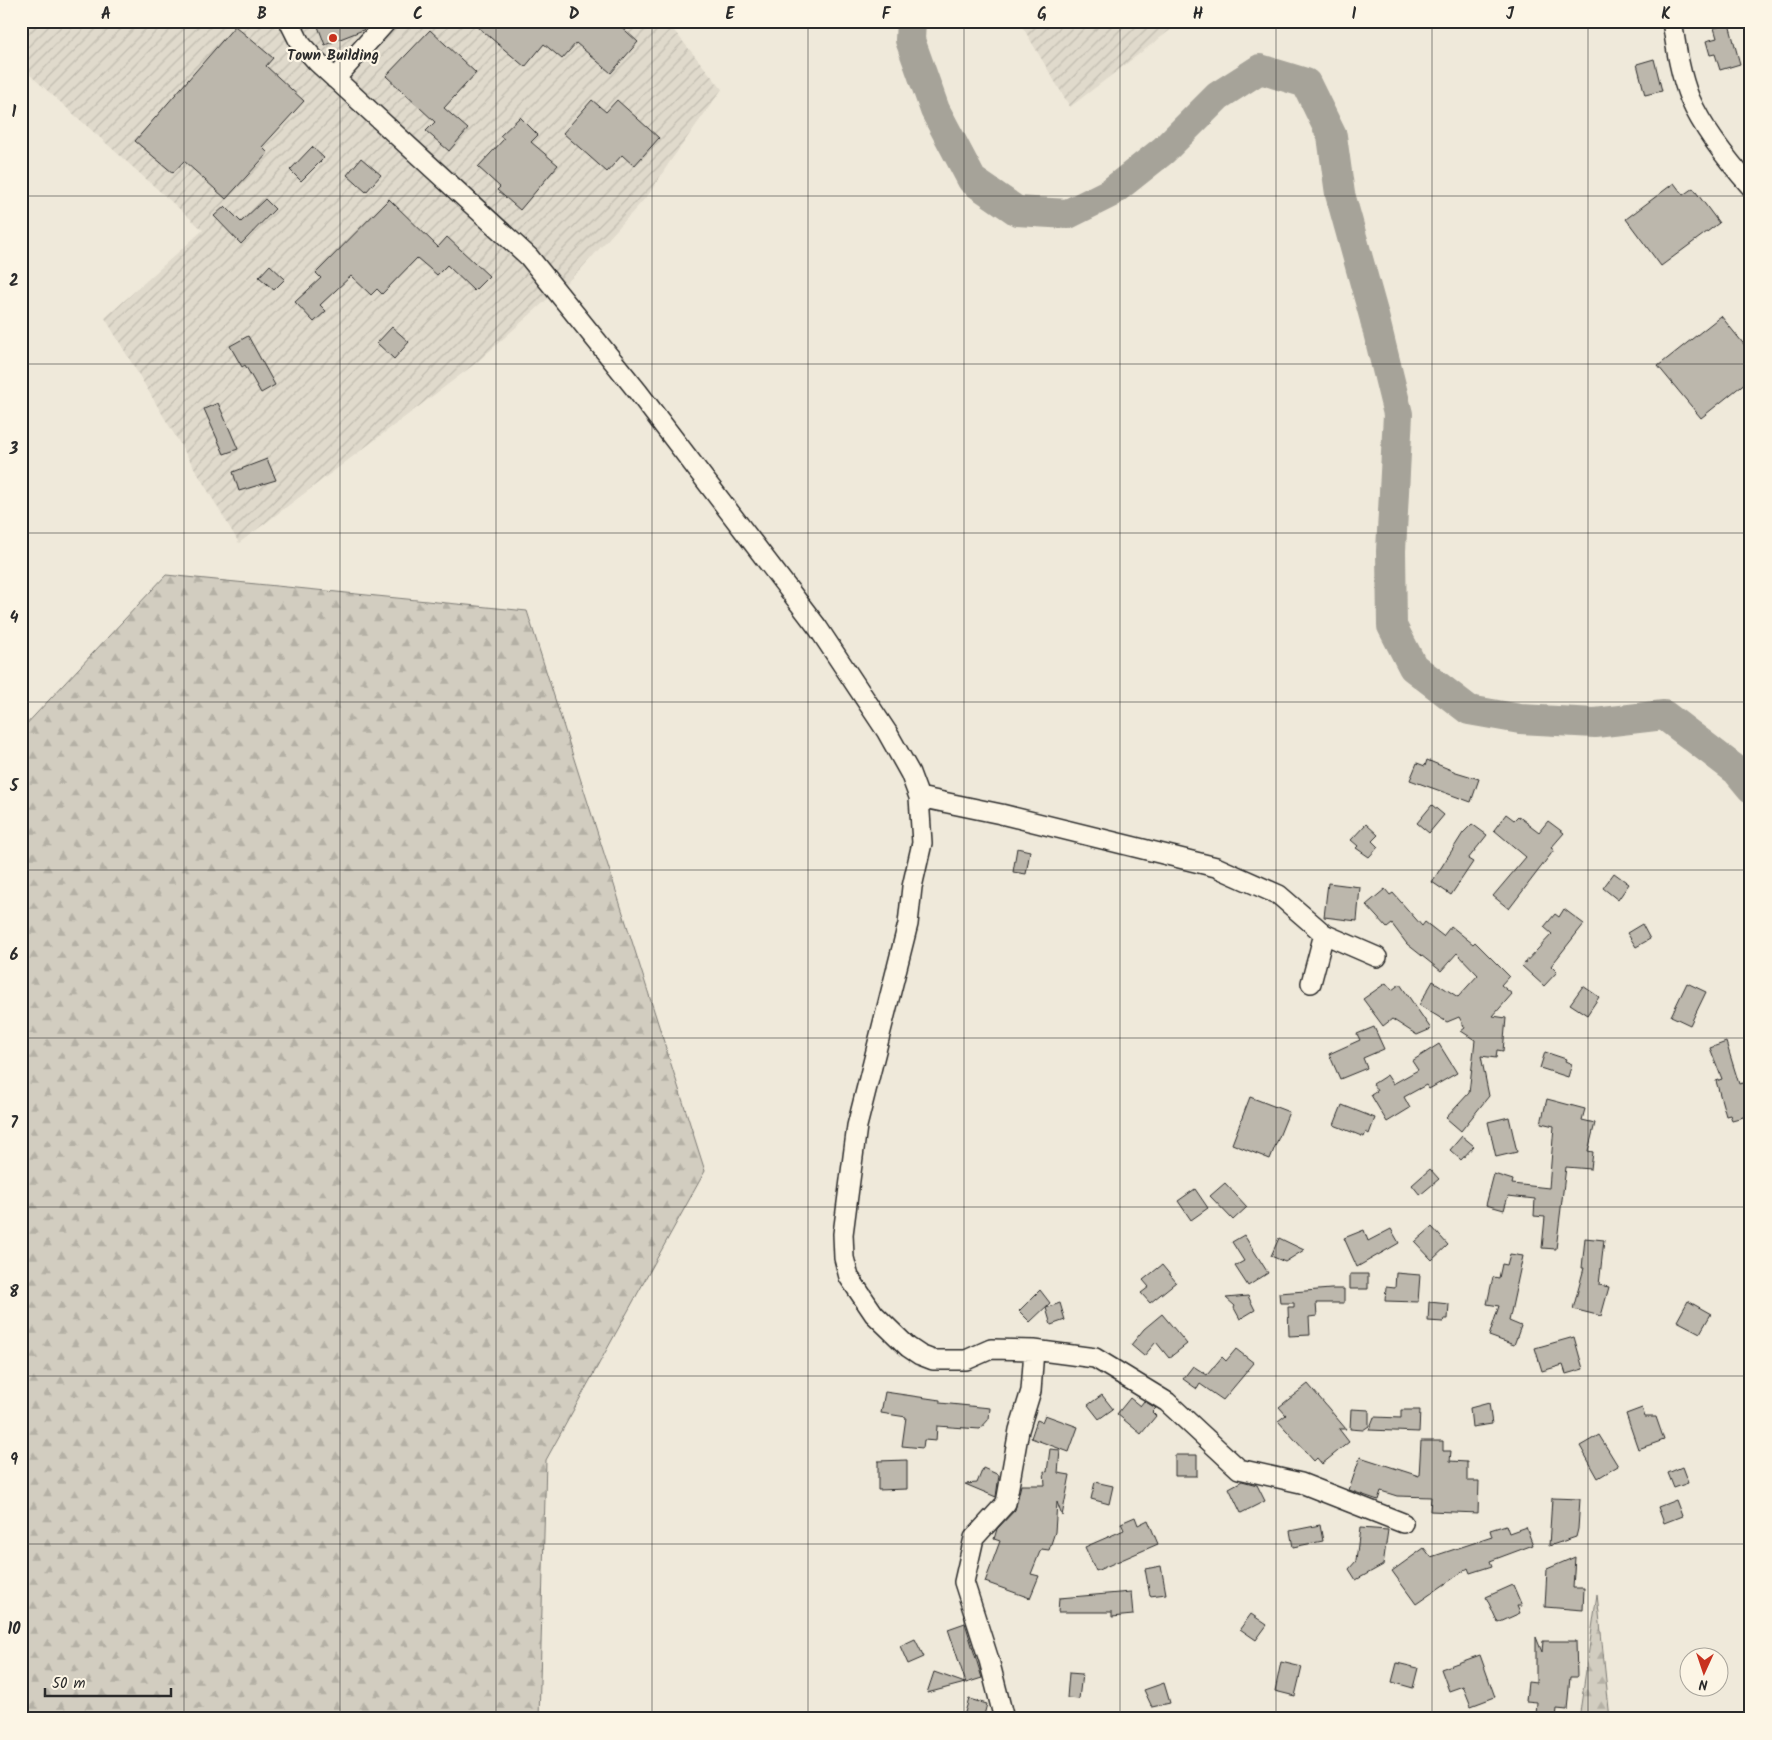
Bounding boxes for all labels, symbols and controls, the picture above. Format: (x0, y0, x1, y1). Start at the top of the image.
text: A (101, 2, 111, 27)
text: B (257, 2, 267, 27)
text: C (413, 2, 423, 27)
text: D (569, 2, 580, 27)
text: E (726, 2, 736, 27)
text: F (882, 2, 892, 27)
text: G (1037, 2, 1047, 27)
text: H (1193, 2, 1203, 27)
text: I (1352, 2, 1357, 27)
text: J (1506, 2, 1515, 27)
text: K (1661, 2, 1671, 27)
marker: Town Building (327, 32, 339, 44)
place label: Town Building (287, 44, 379, 68)
text: 1 (12, 100, 17, 125)
text: 2 (9, 269, 19, 294)
text: 3 (9, 437, 19, 462)
text: 4 (10, 606, 19, 631)
text: 5 (9, 774, 20, 799)
text: 6 (10, 943, 19, 968)
text: 7 (10, 1111, 18, 1136)
text: 8 (9, 1280, 19, 1305)
text: 9 (10, 1448, 18, 1473)
text: 10 (7, 1617, 21, 1642)
north arrow (1680, 1648, 1730, 1698)
scale bar (45, 1665, 171, 1697)
text: 50 m (52, 1672, 86, 1696)
text: N (1698, 1673, 1708, 1695)

